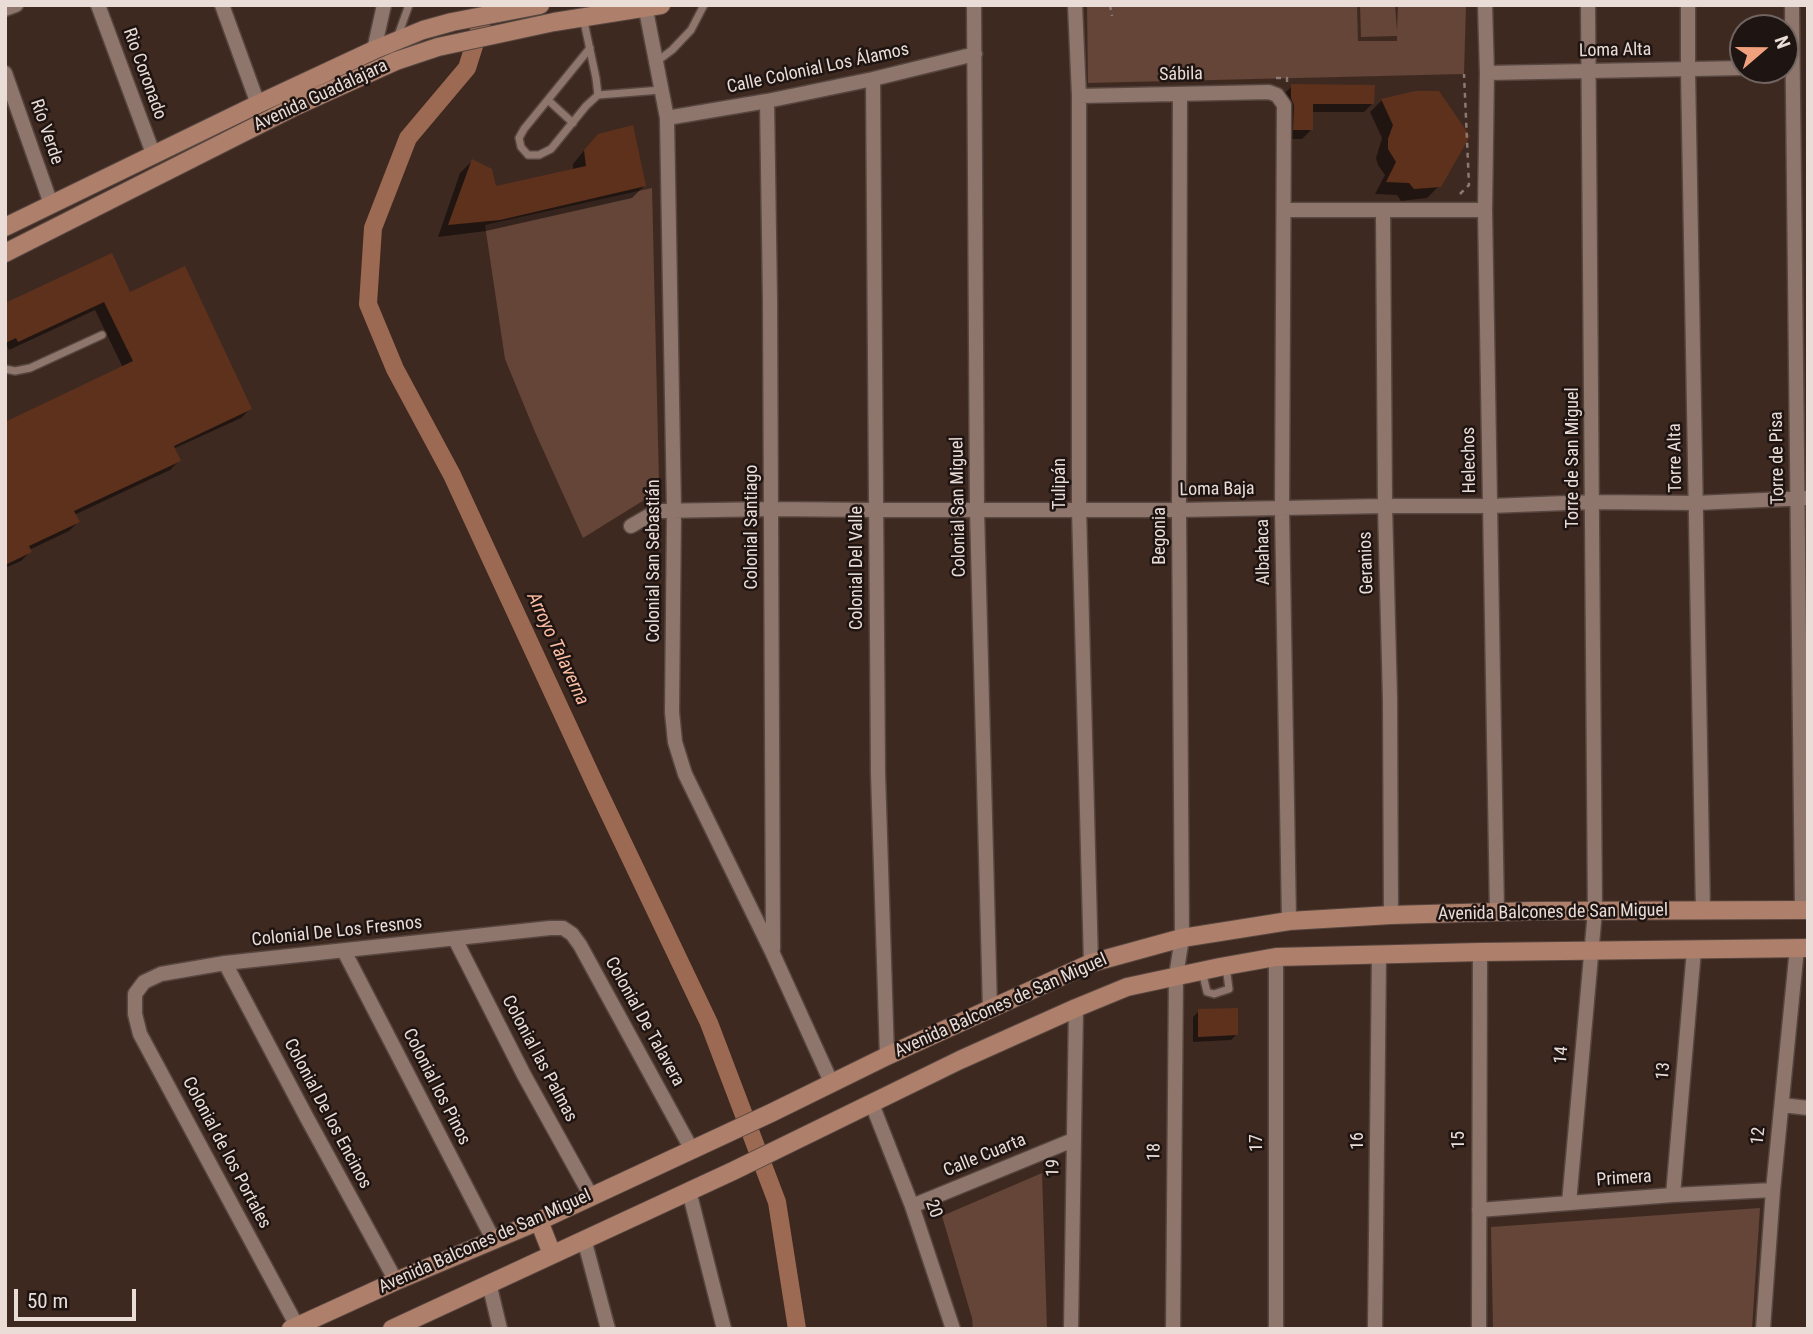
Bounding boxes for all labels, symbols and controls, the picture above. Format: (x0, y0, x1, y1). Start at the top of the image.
north arrow (1729, 14, 1799, 84)
street label: Rio Coronado (117, 25, 171, 123)
text: N (1770, 33, 1795, 52)
street label: Calle Colonial Los Álamos (725, 39, 911, 99)
street label: Loma Alta (1579, 40, 1651, 62)
street label: Avenida Guadalajara (251, 56, 391, 136)
street label: Sábila (1159, 64, 1203, 86)
street label: Río Verde (25, 96, 67, 168)
street label: Torre de San Miguel (1562, 387, 1584, 529)
street label: Torre de Pisa (1766, 411, 1790, 505)
street label: Torre Alta (1665, 423, 1687, 493)
street label: Helechos (1459, 427, 1481, 493)
street label: Colonial San Miguel (947, 436, 971, 578)
street label: Tulipán (1049, 458, 1071, 510)
street label: Colonial Santiago (741, 465, 763, 589)
street label: Colonial San Sebastián (643, 479, 665, 643)
street label: Loma Baja (1179, 479, 1255, 501)
street label: Colonial Del Valle (846, 506, 868, 630)
street label: Begonia (1149, 507, 1171, 565)
street label: Albahaca (1253, 519, 1275, 585)
street label: Geranios (1355, 531, 1379, 595)
water label: Arroyo Talaverna (521, 589, 593, 709)
street label: Avenida Balcones de San Miguel (1438, 900, 1668, 926)
street label: Colonial De Los Fresnos (251, 912, 423, 952)
street label: Avenida Balcones de San Miguel (892, 949, 1110, 1063)
street label: Colonial De Talavera (600, 954, 688, 1090)
street label: Colonial las Palmas (497, 992, 581, 1126)
street label: Colonial los Pinos (397, 1025, 475, 1149)
street label: Colonial De los Encinos (278, 1035, 376, 1193)
street label: 14 (1550, 1045, 1574, 1065)
street label: 13 (1652, 1061, 1676, 1081)
street label: Colonial de los Portales (177, 1073, 275, 1233)
street label: 12 (1747, 1126, 1771, 1146)
street label: Calle Cuarta (941, 1130, 1029, 1182)
street label: 15 (1448, 1131, 1470, 1149)
street label: 16 (1347, 1132, 1369, 1150)
street label: 17 (1246, 1134, 1268, 1152)
street label: 18 (1144, 1143, 1166, 1161)
street label: 19 (1043, 1159, 1065, 1177)
street label: Primera (1596, 1166, 1652, 1192)
street label: Avenida Balcones de San Miguel (376, 1185, 594, 1299)
street label: 20 (920, 1197, 946, 1221)
scale bar (18, 1274, 140, 1318)
text: 50 m (27, 1289, 68, 1313)

